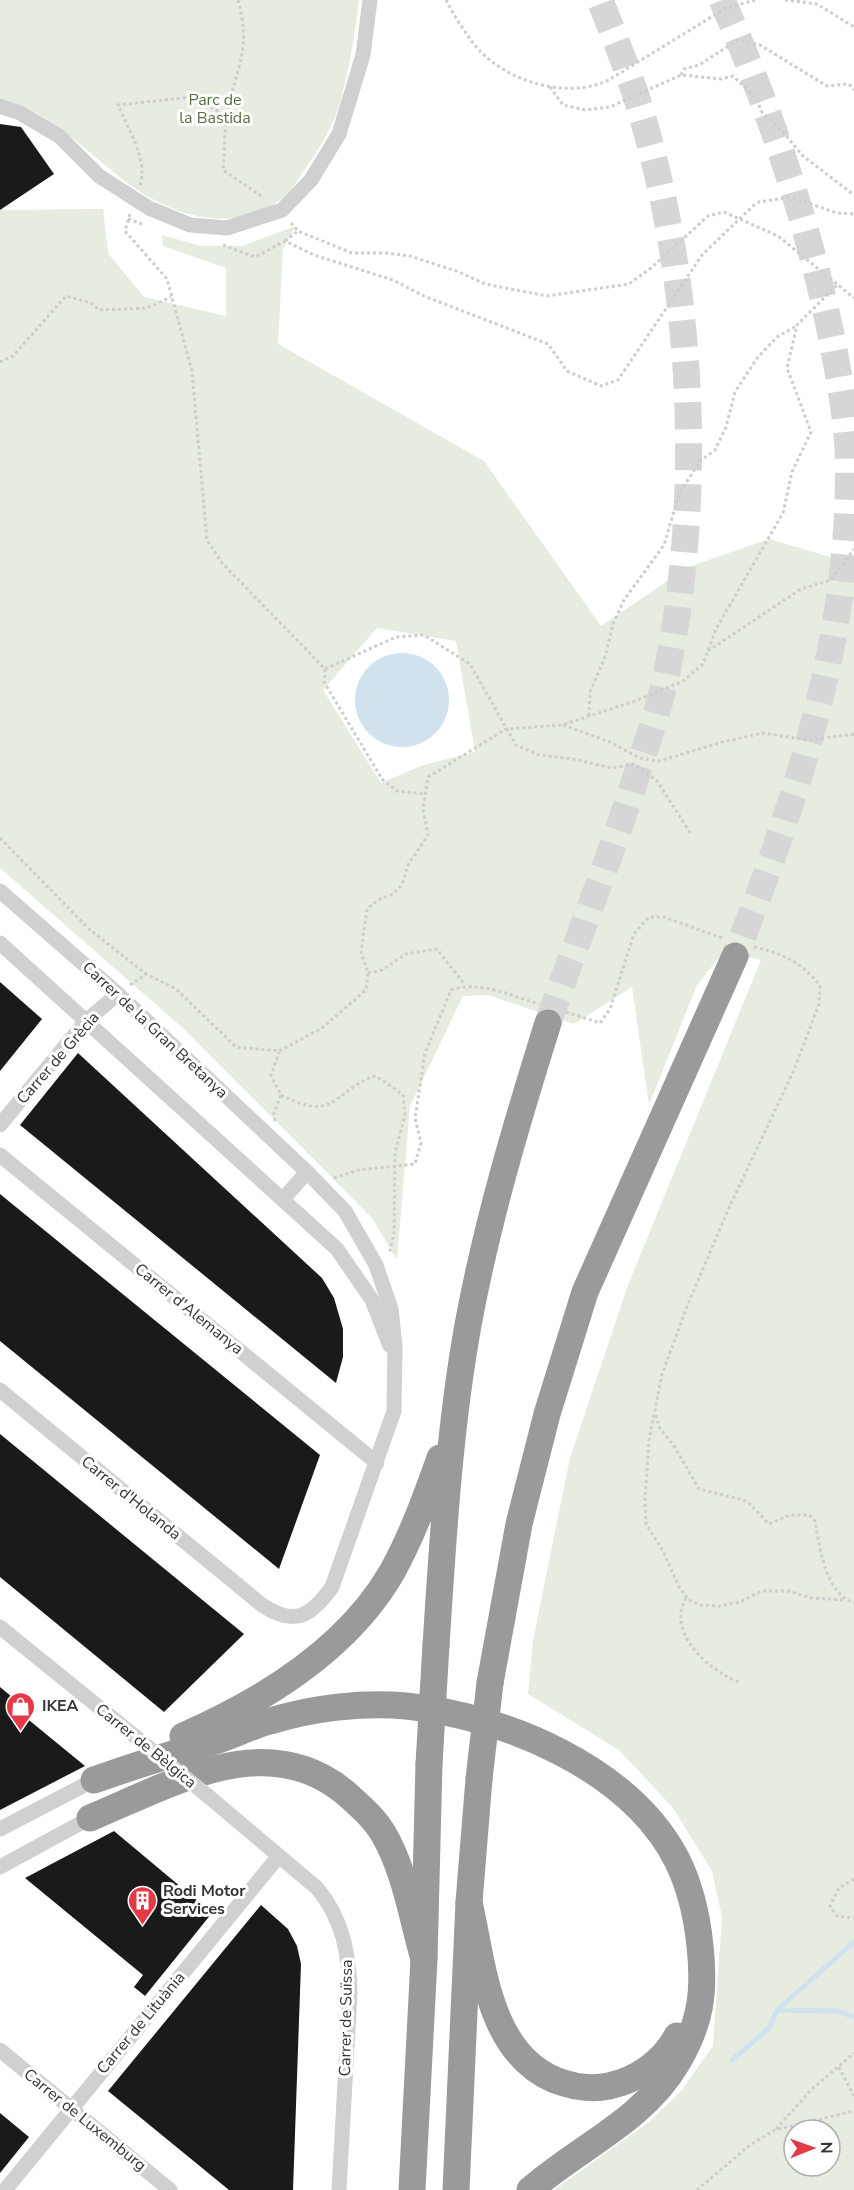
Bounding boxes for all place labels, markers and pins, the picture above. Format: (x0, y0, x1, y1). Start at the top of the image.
shop icon: IKEA (5, 1690, 37, 1732)
place label: IKEA (42, 1695, 78, 1717)
place label: Rodi Motor Services (163, 1880, 246, 1920)
building icon: Rodi Motor Services (126, 1884, 158, 1926)

